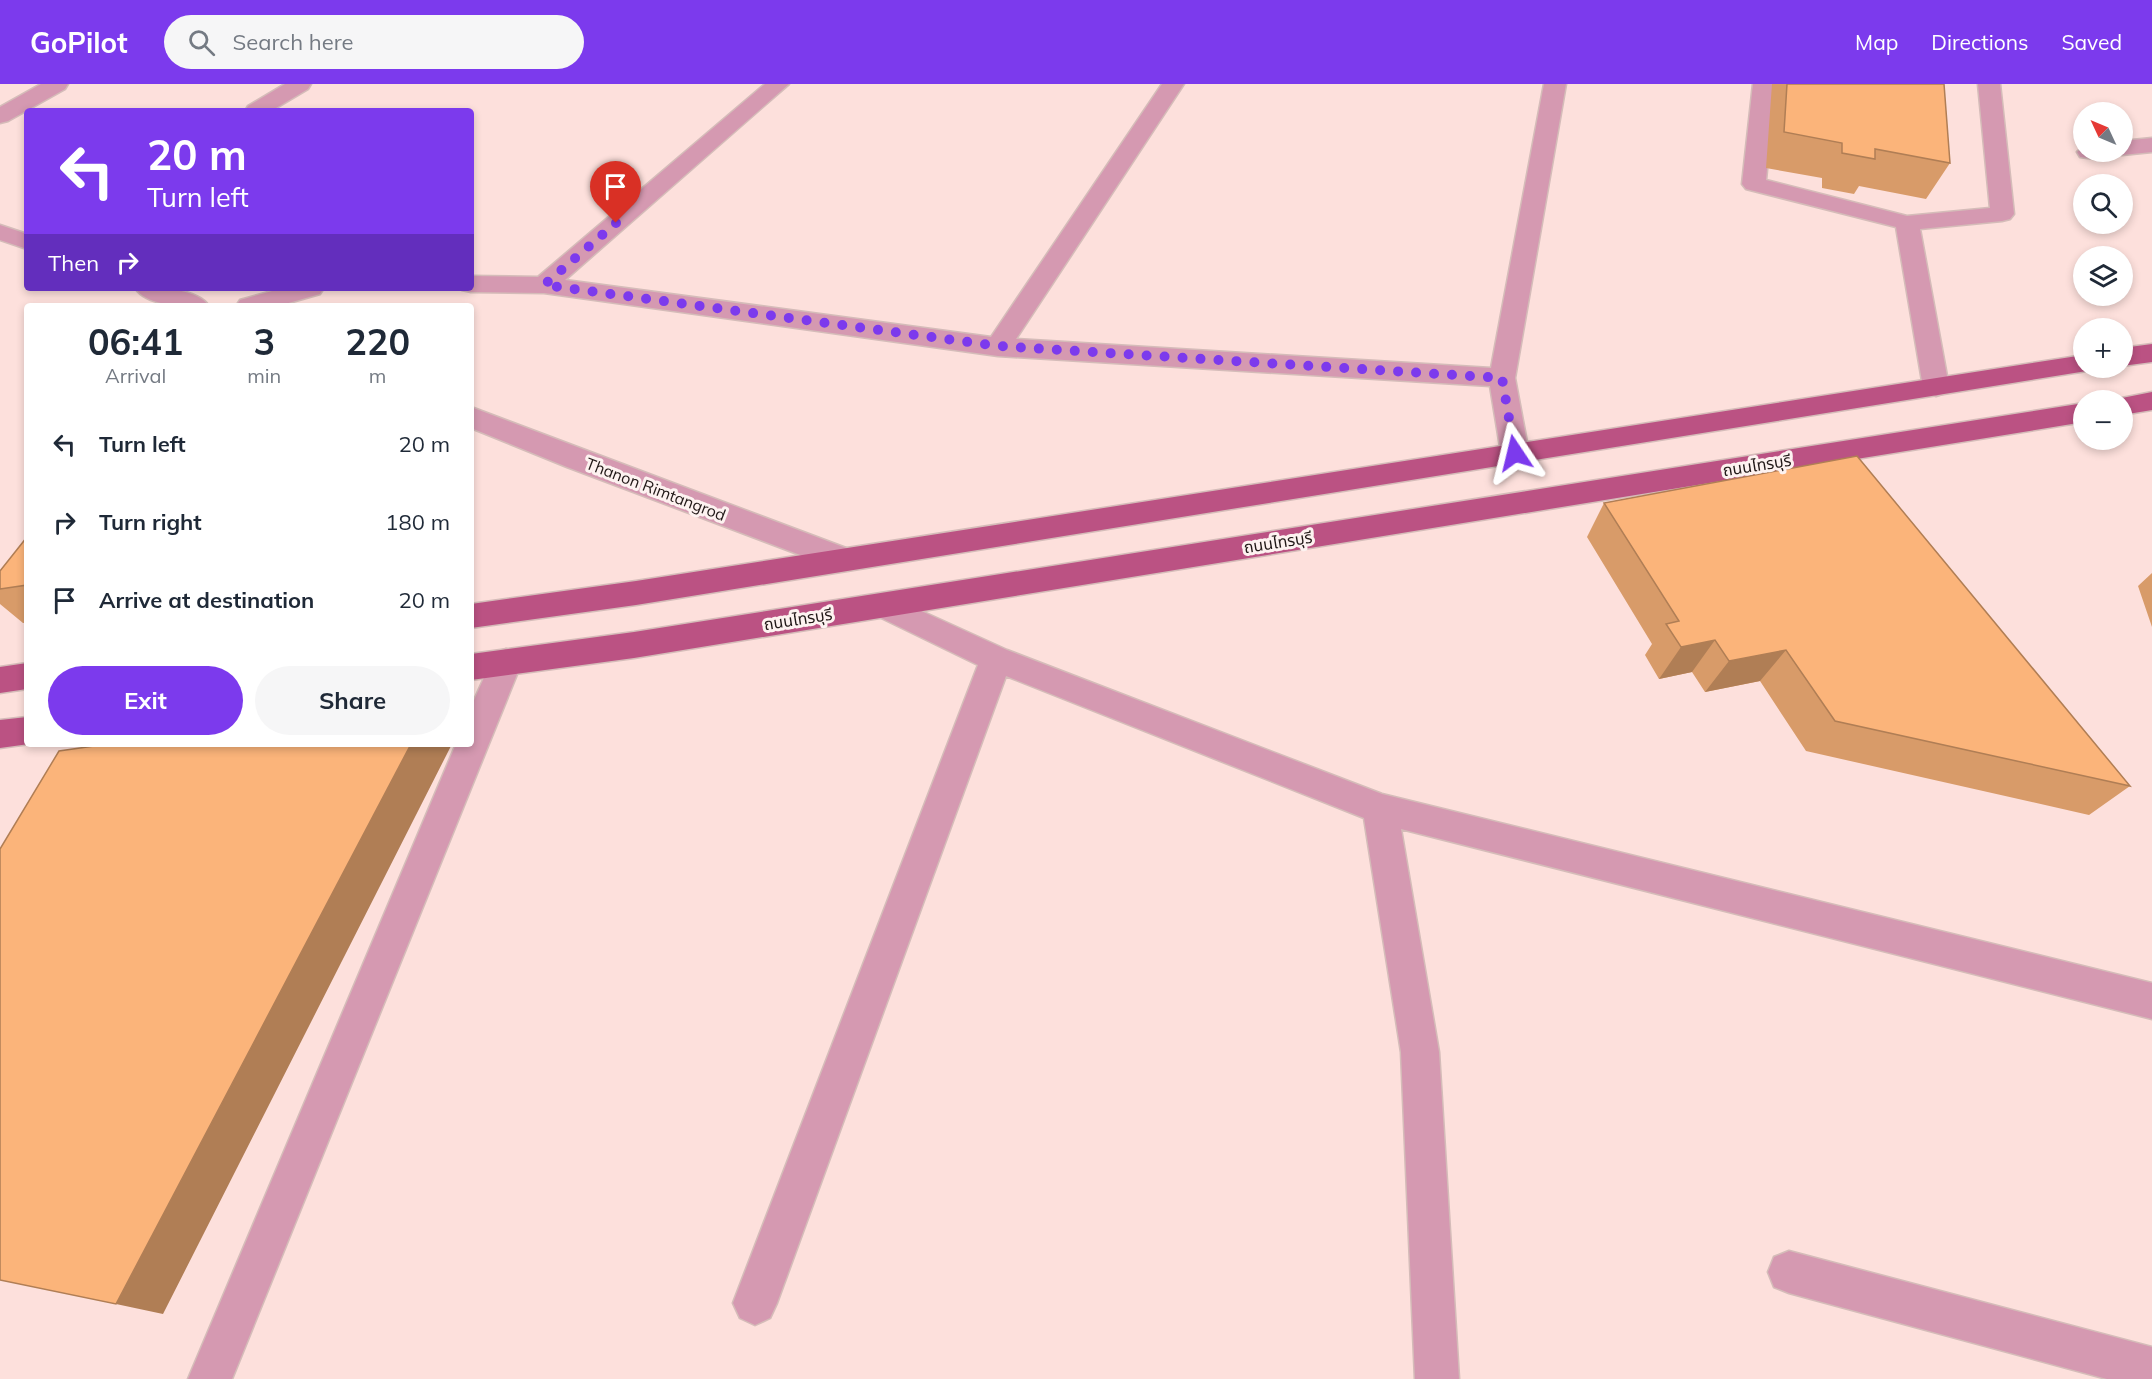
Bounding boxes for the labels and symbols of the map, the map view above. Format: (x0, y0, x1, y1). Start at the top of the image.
north arrow (2073, 102, 2133, 162)
pin (590, 161, 641, 223)
position arrow (1483, 421, 1547, 485)
street label: ถนนไทรบุรี (1721, 450, 1793, 480)
street label: Thanon Rimtangrod (583, 453, 729, 525)
street label: ถนนไทรบุรี (1242, 527, 1314, 557)
street label: ถนนไทรบุรี (762, 604, 834, 634)

